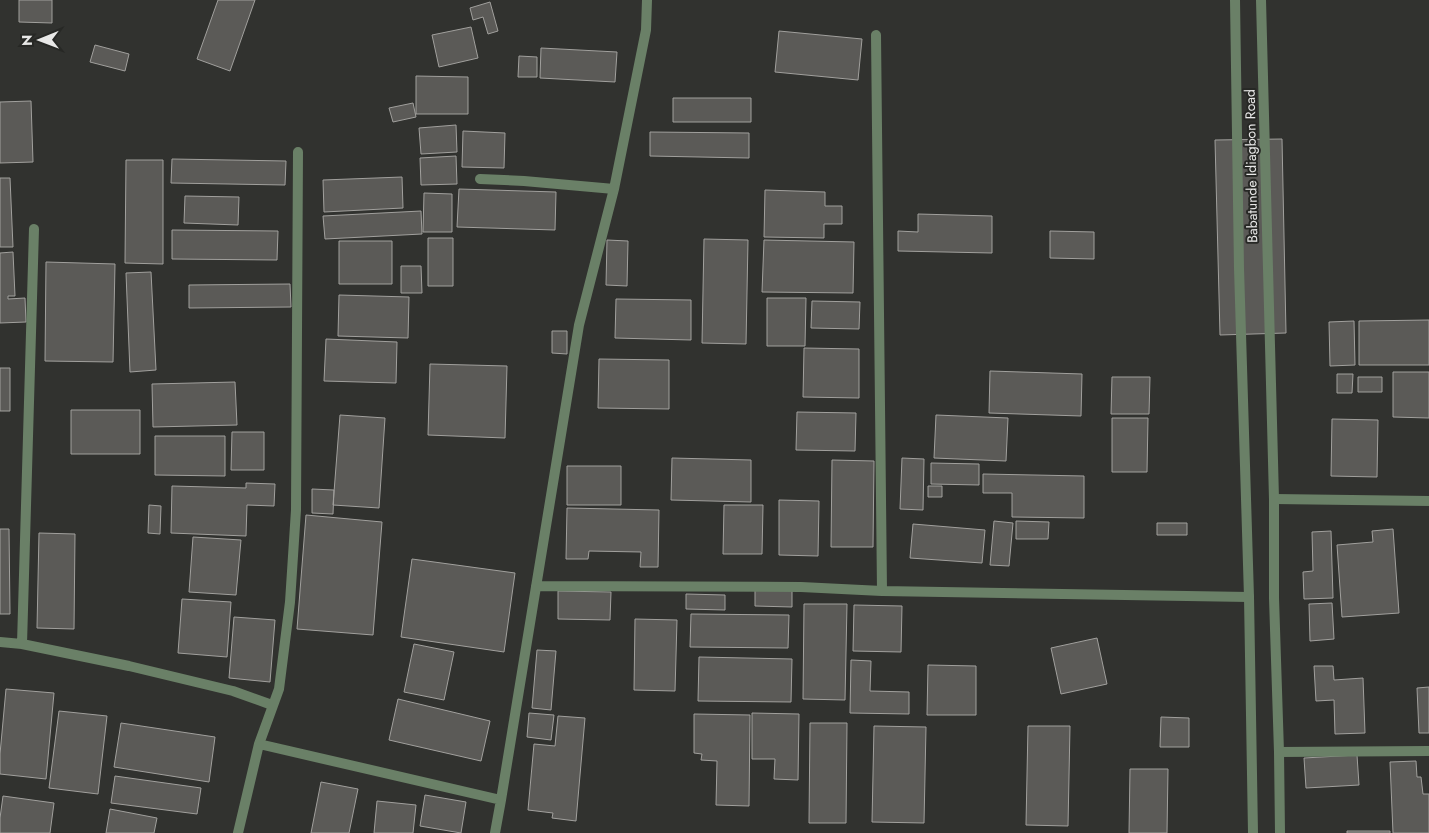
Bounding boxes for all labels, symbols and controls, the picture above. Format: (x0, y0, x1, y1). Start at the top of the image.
north arrow (15, 15, 65, 65)
text: N (17, 34, 37, 46)
street label: Babatunde Idiagbon Road (1240, 89, 1262, 243)

